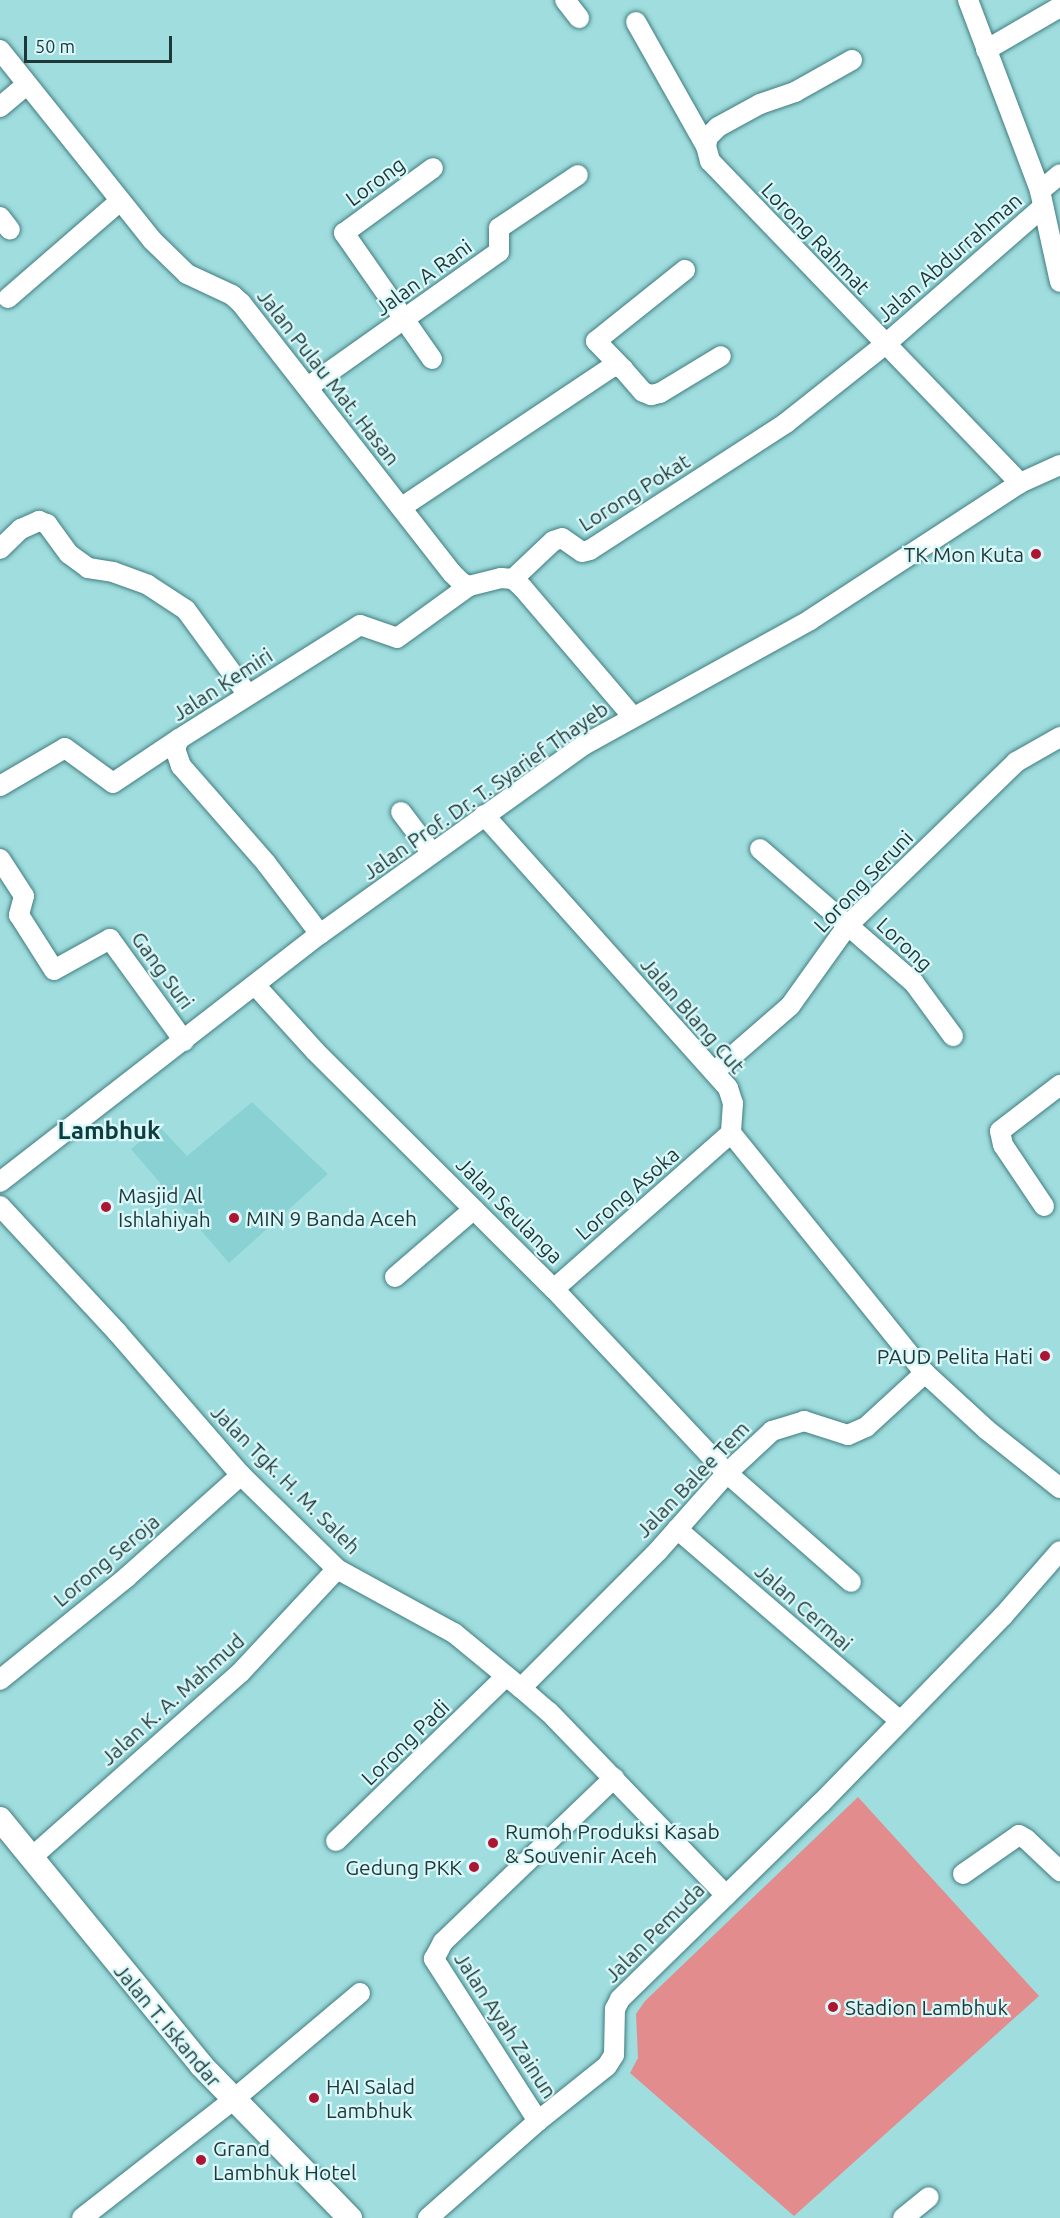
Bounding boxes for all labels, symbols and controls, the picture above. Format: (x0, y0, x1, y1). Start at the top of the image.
scale bar (27, 24, 176, 62)
text: 50 m (35, 36, 75, 56)
street label: Lorong (340, 151, 410, 211)
street label: Lorong Rahmat (757, 177, 875, 299)
street label: Jalan Abdurrahman (871, 187, 1027, 327)
street label: Jalan A Rani (370, 233, 476, 321)
street label: Jalan Pulau Mat. Hasan (252, 284, 406, 470)
street label: Lorong Pokat (574, 448, 694, 536)
place label: TK Mon Kuta (904, 541, 1024, 567)
marker: TK Mon Kuta (1029, 547, 1043, 561)
street label: Jalan Kemiri (167, 642, 277, 726)
street label: Jalan Prof. Dr. T. Syarief Thayeb (357, 695, 613, 885)
street label: Lorong Seruni (808, 825, 918, 937)
street label: Lorong (872, 912, 938, 976)
street label: Gang Suri (126, 926, 200, 1014)
street label: Jalan Blang Cut (636, 952, 750, 1078)
district label: Lambhuk (57, 1117, 161, 1145)
street label: Lorong Asoka (570, 1141, 684, 1245)
street label: Jalan Seulanga (452, 1152, 568, 1268)
place label: Masjid Al Ishlahiyah (118, 1182, 211, 1232)
marker: Masjid Al Ishlahiyah (99, 1200, 113, 1214)
place label: MIN 9 Banda Aceh (246, 1205, 417, 1231)
marker: MIN 9 Banda Aceh (227, 1211, 241, 1225)
place label: PAUD Pelita Hati (877, 1343, 1033, 1369)
marker: PAUD Pelita Hati (1038, 1349, 1052, 1363)
street label: Jalan Tgk. H. M. Saleh (206, 1399, 366, 1559)
street label: Jalan Balee Tem (630, 1415, 754, 1543)
street label: Lorong Seroja (48, 1508, 164, 1612)
street label: Jalan Cermai (750, 1558, 858, 1656)
street label: Jalan K. A. Mahmud (95, 1628, 249, 1770)
street label: Lorong Padi (356, 1694, 454, 1790)
place label: Rumoh Produksi Kasab & Souvenir Aceh (505, 1818, 720, 1868)
marker: Rumoh Produksi Kasab & Souvenir Aceh (486, 1836, 500, 1850)
place label: Gedung PKK (345, 1854, 462, 1880)
marker: Gedung PKK (467, 1860, 481, 1874)
street label: Jalan Pemuda (599, 1877, 709, 1987)
street label: Jalan Ayah Zainun (449, 1947, 563, 2103)
street label: Jalan T. Iskandar (109, 1958, 227, 2092)
place label: Stadion Lambhuk (845, 1994, 1008, 2020)
marker: Stadion Lambhuk (826, 2000, 840, 2014)
place label: HAI Salad Lambhuk (326, 2073, 415, 2123)
marker: HAI Salad Lambhuk (307, 2091, 321, 2105)
place label: Grand Lambhuk Hotel (213, 2135, 357, 2185)
marker: Grand Lambhuk Hotel (194, 2153, 208, 2167)

